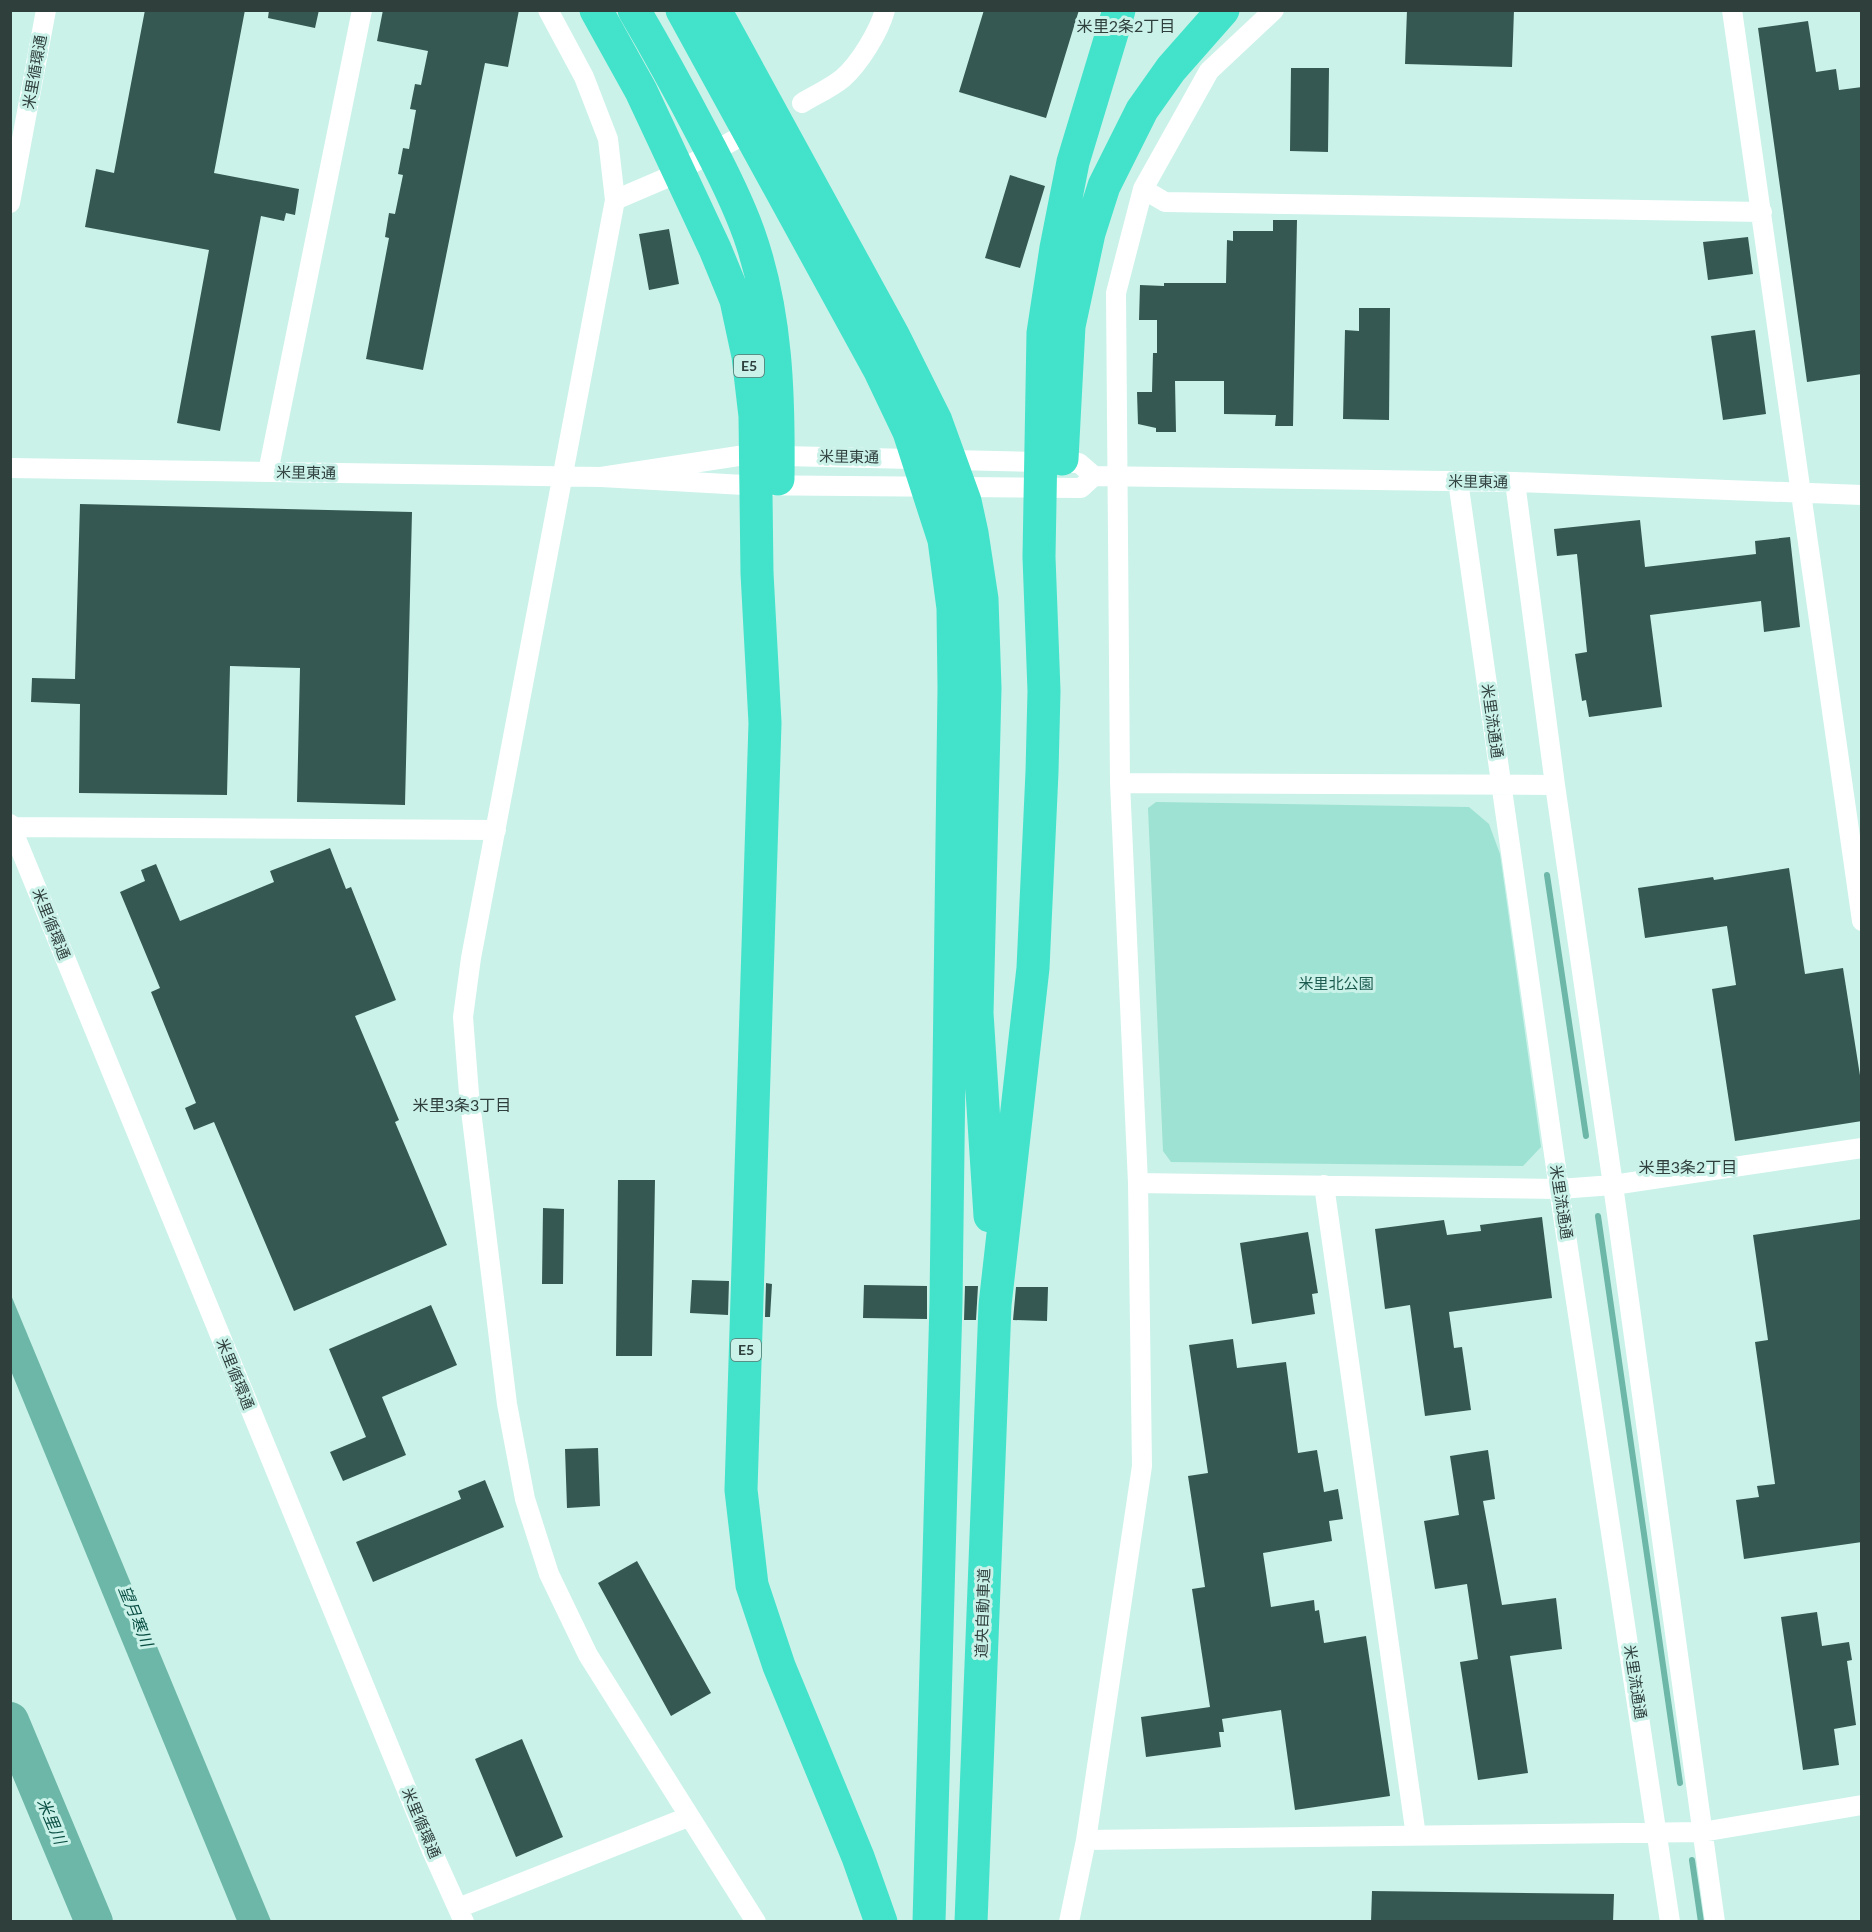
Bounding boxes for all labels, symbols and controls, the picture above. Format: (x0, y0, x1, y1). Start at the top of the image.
district label: 米里2条2丁目 (1077, 16, 1175, 35)
street label: 米里循環通 (19, 33, 49, 110)
road number: E5 (734, 355, 764, 377)
street label: 米里東通 (819, 446, 879, 466)
street label: 米里東通 (276, 462, 336, 482)
street label: 米里東通 (1448, 471, 1508, 491)
street label: 米里流通通 (1479, 682, 1507, 759)
street label: 米里循環通 (30, 885, 74, 962)
park label: 米里北公園 (1298, 974, 1374, 992)
district label: 米里3条3丁目 (413, 1095, 511, 1114)
district label: 米里3条2丁目 (1639, 1157, 1737, 1176)
street label: 米里流通通 (1547, 1163, 1577, 1240)
street label: 米里循環通 (214, 1335, 258, 1412)
road number: E5 (731, 1339, 761, 1361)
street label: 道央自動車道 (971, 1568, 993, 1658)
water label: 望月寒川 (116, 1583, 158, 1651)
street label: 米里流通通 (1621, 1643, 1651, 1720)
street label: 米里循環通 (399, 1785, 445, 1861)
water label: 米里川 (34, 1795, 71, 1848)

